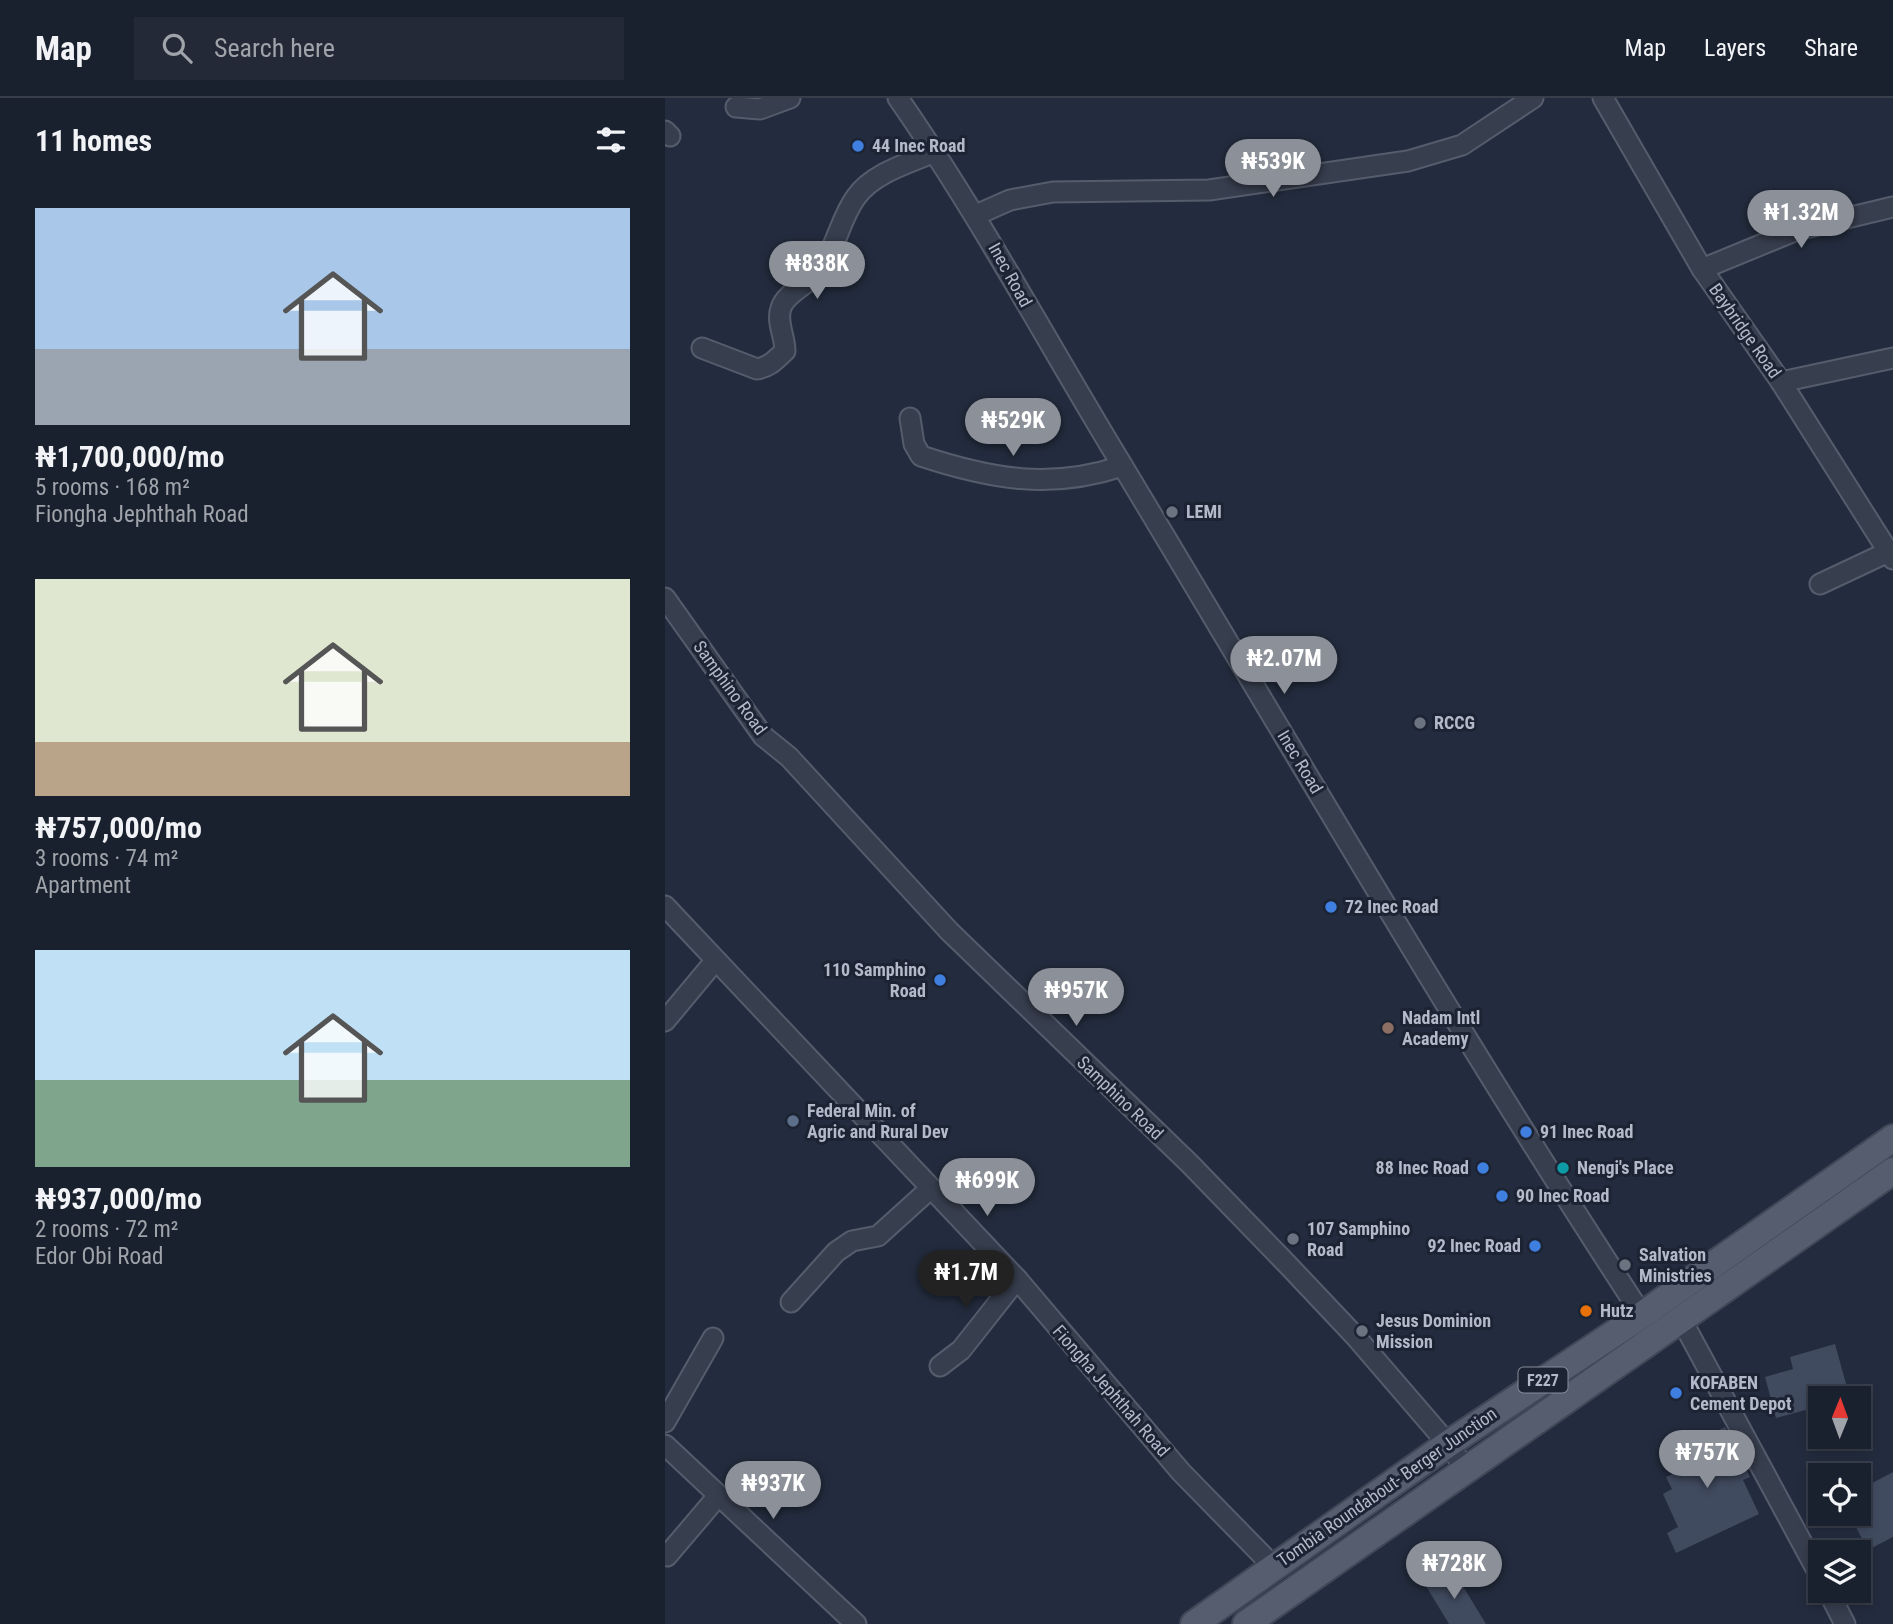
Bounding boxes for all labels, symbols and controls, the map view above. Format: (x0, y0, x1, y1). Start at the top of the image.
search box (134, 17, 624, 80)
text: Map (35, 29, 92, 68)
icon: search (158, 29, 196, 67)
text: Search here (214, 33, 335, 63)
text: Map (1625, 34, 1666, 62)
text: Layers (1704, 34, 1766, 62)
text: Share (1804, 34, 1858, 62)
icon: filters (592, 121, 630, 159)
text: 11 homes (35, 123, 152, 158)
place label: 44 Inec Road (872, 135, 965, 156)
marker: 44 Inec Road (850, 138, 866, 154)
pin: ₦539K (1224, 140, 1322, 199)
text: ₦539K (1241, 148, 1305, 175)
pin: ₦1.32M (1744, 190, 1858, 250)
text: ₦1.32M (1763, 199, 1839, 226)
street label: Inec Road (984, 239, 1037, 311)
pin: ₦838K (768, 242, 866, 301)
text: ₦838K (785, 250, 849, 277)
icon: home (270, 253, 396, 379)
street label: Baybridge Road (1705, 279, 1786, 382)
pin: ₦529K (964, 398, 1062, 458)
text: ₦529K (981, 407, 1045, 434)
text: ₦1,700,000/mo (35, 439, 224, 474)
text: 5 rooms · 168 m² (35, 474, 190, 501)
text: Fiongha Jephthah Road (35, 501, 249, 528)
place label: LEMI (1186, 501, 1222, 522)
marker: LEMI (1164, 504, 1180, 520)
icon: home (270, 624, 396, 750)
pin: ₦2.07M (1227, 636, 1341, 696)
street label: Samphino Road (689, 637, 772, 739)
text: ₦2.07M (1246, 645, 1322, 672)
place label: RCCG (1434, 712, 1475, 733)
marker: RCCG (1412, 715, 1428, 731)
street label: Inec Road (1273, 726, 1328, 797)
text: ₦757,000/mo (35, 810, 202, 845)
text: 3 rooms · 74 m² (35, 845, 178, 872)
text: Apartment (35, 872, 131, 899)
place label: 72 Inec Road (1345, 896, 1438, 917)
marker: 72 Inec Road (1323, 899, 1339, 915)
place label: 110 Samphino Road (823, 959, 926, 1001)
pin: ₦957K (1027, 968, 1125, 1028)
marker: 110 Samphino Road (932, 972, 948, 988)
text: ₦957K (1044, 977, 1108, 1004)
icon: home (270, 995, 396, 1121)
place label: Nadam Intl Academy (1402, 1007, 1480, 1049)
marker: Nadam Intl Academy (1380, 1020, 1396, 1036)
street label: Samphino Road (1073, 1051, 1168, 1144)
place label: Federal Min. of Agric and Rural Dev (807, 1100, 949, 1142)
marker: Federal Min. of Agric and Rural Dev (785, 1113, 801, 1129)
place label: 91 Inec Road (1540, 1121, 1633, 1142)
marker: 91 Inec Road (1518, 1124, 1534, 1140)
place label: 88 Inec Road (1376, 1157, 1469, 1178)
place label: Nengi's Place (1577, 1157, 1674, 1178)
pin: ₦699K (938, 1158, 1036, 1218)
marker: 88 Inec Road (1475, 1160, 1491, 1176)
marker: Nengi's Place (1555, 1160, 1571, 1176)
text: ₦699K (955, 1167, 1019, 1194)
text: ₦937,000/mo (35, 1181, 202, 1216)
place label: 90 Inec Road (1516, 1185, 1609, 1206)
marker: 90 Inec Road (1494, 1188, 1510, 1204)
text: 2 rooms · 72 m² (35, 1216, 178, 1243)
place label: 107 Samphino Road (1307, 1218, 1410, 1260)
marker: 107 Samphino Road (1285, 1231, 1301, 1247)
place label: 92 Inec Road (1428, 1235, 1521, 1256)
marker: 92 Inec Road (1527, 1238, 1543, 1254)
text: Edor Obi Road (35, 1243, 163, 1270)
place label: Salvation Ministries (1639, 1244, 1712, 1286)
pin: ₦1.7M (917, 1250, 1015, 1310)
marker: Salvation Ministries (1617, 1257, 1633, 1273)
text: ₦1.7M (934, 1259, 998, 1286)
place label: Hutz (1600, 1300, 1634, 1321)
marker: Hutz (1578, 1303, 1594, 1319)
place label: Jesus Dominion Mission (1376, 1310, 1491, 1352)
street label: Fiongha Jephthah Road (1049, 1321, 1174, 1461)
marker: Jesus Dominion Mission (1354, 1323, 1370, 1339)
road number: F227 (1519, 1368, 1568, 1392)
place label: KOFABEN Cement Depot (1690, 1372, 1792, 1414)
marker: KOFABEN Cement Depot (1668, 1385, 1684, 1401)
north arrow (1808, 1386, 1871, 1449)
map controls (1808, 1386, 1871, 1603)
street label: Tombia Roundabout- Berger Junction (1273, 1403, 1500, 1571)
pin: ₦757K (1658, 1430, 1756, 1490)
text: ₦757K (1675, 1439, 1739, 1466)
pin: ₦937K (724, 1462, 822, 1521)
button: locate (1808, 1463, 1871, 1526)
text: ₦937K (741, 1470, 805, 1497)
button: layers (1808, 1540, 1871, 1603)
pin: ₦728K (1405, 1542, 1503, 1601)
text: ₦728K (1422, 1550, 1486, 1577)

